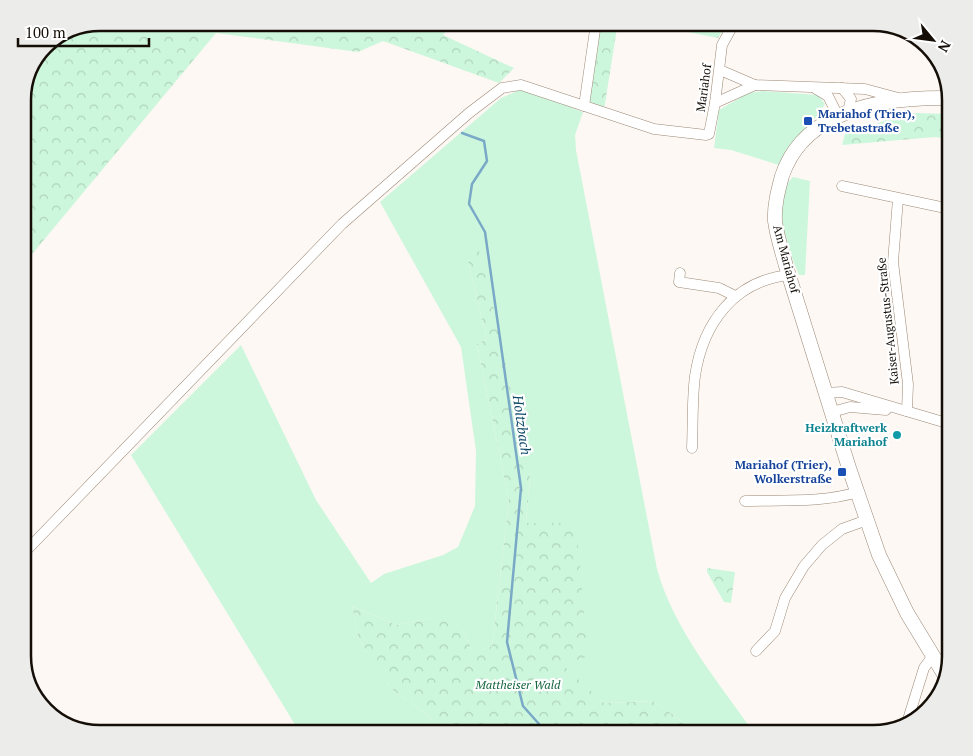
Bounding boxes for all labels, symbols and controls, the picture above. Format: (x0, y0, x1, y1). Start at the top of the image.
scale bar (18, 15, 149, 47)
north arrow (908, 15, 958, 65)
text: 100 m (25, 22, 66, 42)
text: N (934, 37, 956, 56)
street label: Mariahof (693, 62, 714, 113)
place label: Mariahof (Trier), Trebetastraße (818, 106, 915, 135)
marker: Mariahof (Trier), Trebetastraße (802, 115, 814, 127)
street label: Am Mariahof (770, 223, 803, 295)
street label: Kaiser-Augustus-Straße (873, 257, 902, 385)
water label: Holtzbach (509, 393, 536, 456)
place label: Heizkraftwerk Mariahof (805, 420, 889, 449)
marker: Heizkraftwerk Mariahof (891, 429, 903, 441)
place label: Mariahof (Trier), Wolkerstraße (735, 457, 833, 486)
marker: Mariahof (Trier), Wolkerstraße (836, 466, 848, 478)
park label: Mattheiser Wald (475, 677, 561, 692)

